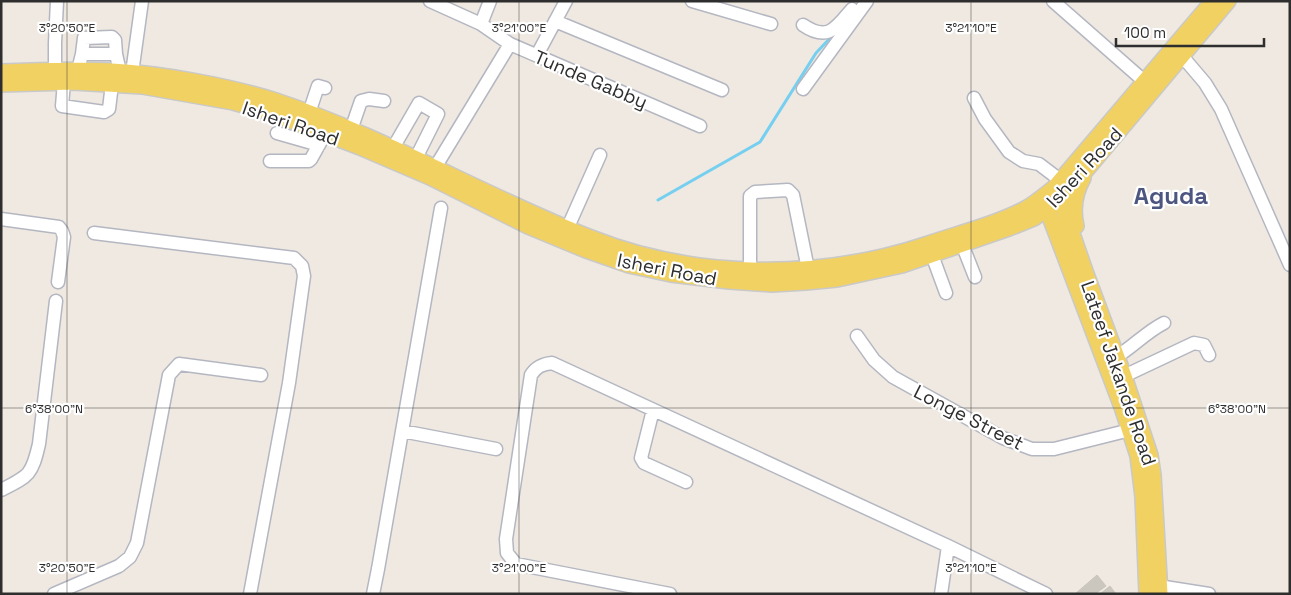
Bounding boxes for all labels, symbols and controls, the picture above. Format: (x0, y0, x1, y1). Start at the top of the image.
scale bar (1116, 15, 1264, 47)
text: 3°20'50"E (39, 20, 95, 36)
text: 3°21'00"E (492, 20, 546, 36)
text: 3°21'10"E (945, 20, 997, 36)
text: 100 m (1124, 23, 1166, 42)
street label: Tunde Gabby (530, 44, 651, 115)
street label: Isheri Road (239, 95, 343, 152)
street label: Isheri Road (1041, 122, 1128, 213)
district label: Aguda (1134, 180, 1208, 211)
street label: Isheri Road (615, 248, 719, 291)
street label: Lateef Jakande Road (1075, 277, 1162, 469)
street label: Longe Street (910, 379, 1028, 456)
text: 6°38'00"N (25, 401, 83, 417)
text: 6°38'00"N (1208, 401, 1266, 417)
text: 3°20'50"E (39, 560, 95, 576)
text: 3°21'00"E (492, 560, 546, 576)
text: 3°21'10"E (945, 560, 997, 576)

